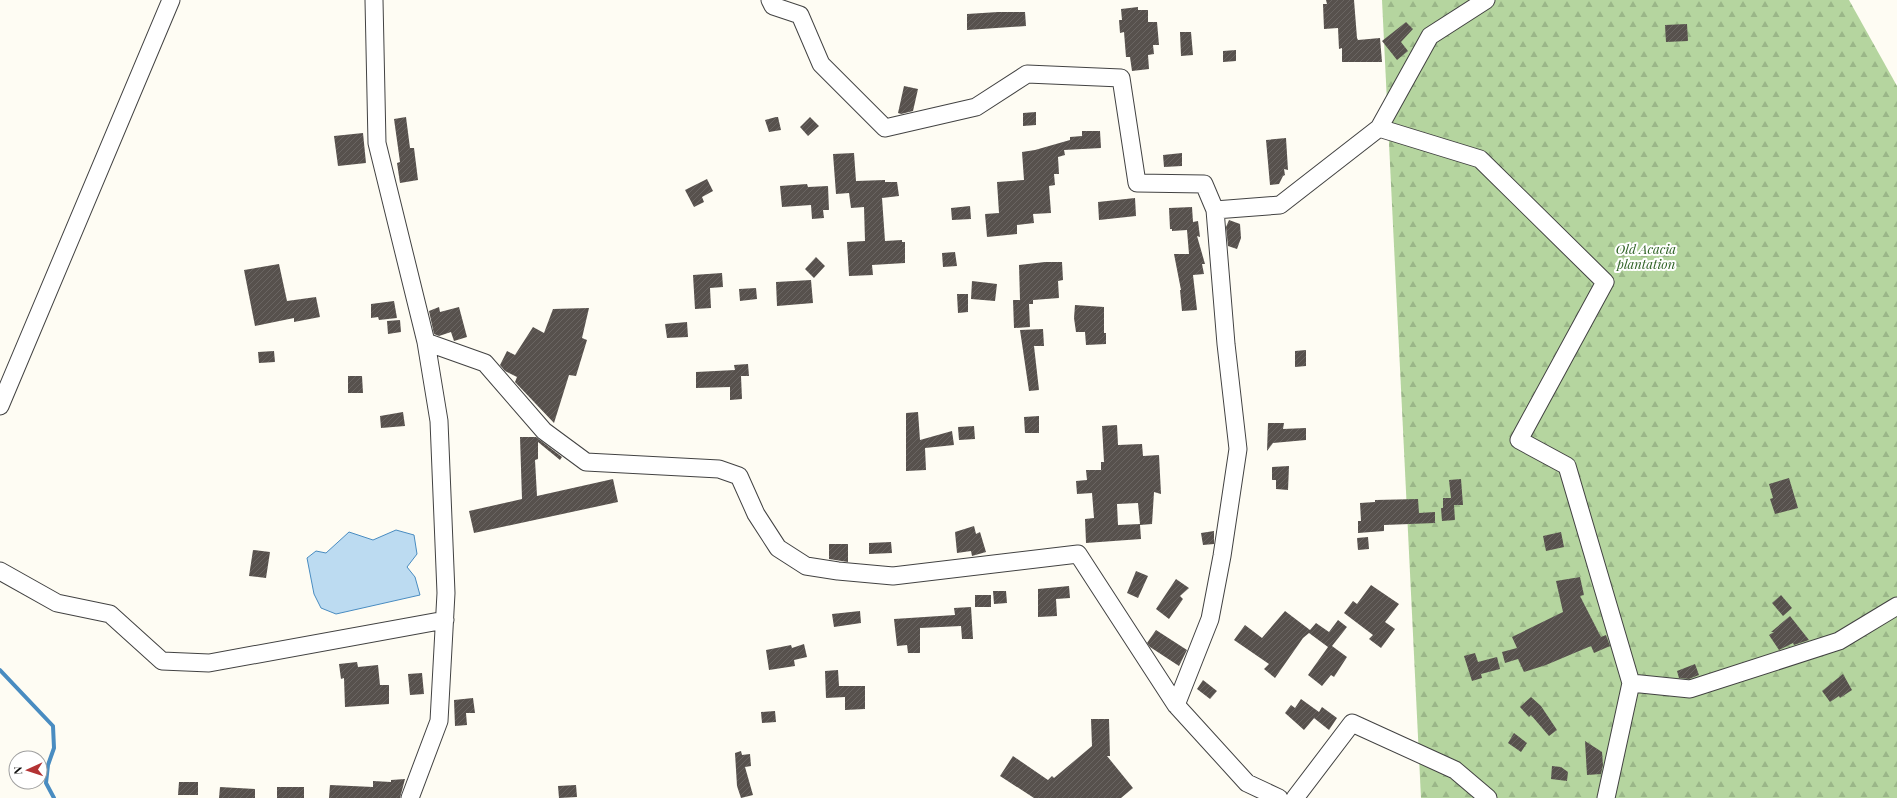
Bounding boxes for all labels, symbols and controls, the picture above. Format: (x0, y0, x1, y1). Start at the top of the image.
park label: Old Acacia plantation (1616, 240, 1676, 272)
north arrow (8, 750, 48, 790)
text: N (10, 766, 25, 775)

